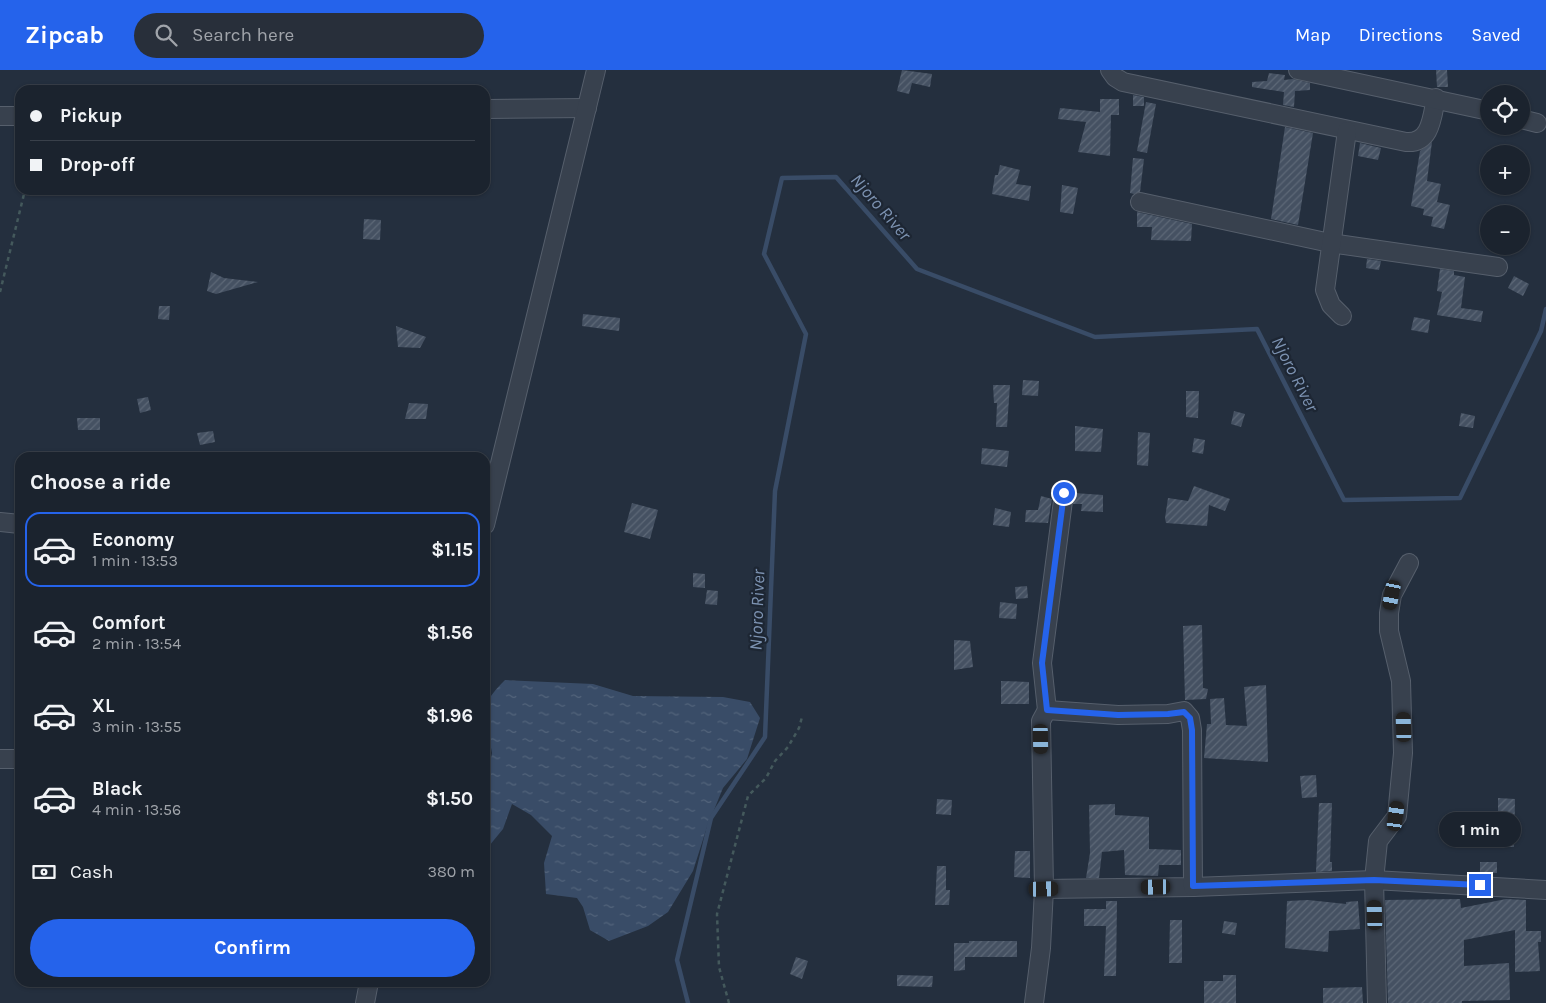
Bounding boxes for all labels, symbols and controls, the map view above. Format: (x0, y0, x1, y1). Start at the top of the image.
search box (134, 13, 484, 58)
text: Zipcab (25, 21, 104, 49)
icon: search (152, 21, 180, 49)
text: Search here (192, 24, 294, 46)
text: Map (1295, 24, 1331, 46)
text: Directions (1359, 24, 1443, 46)
text: Saved (1471, 24, 1521, 46)
map controls (1480, 85, 1530, 255)
button: locate (1480, 85, 1530, 135)
text: Pickup (60, 105, 122, 127)
button: + (1480, 145, 1530, 195)
text: Drop-off (60, 154, 135, 176)
water label: Njoro River (846, 169, 917, 246)
button: − (1480, 205, 1530, 255)
water label: Njoro River (1267, 333, 1324, 416)
text: Choose a ride (30, 469, 171, 495)
route start (1053, 482, 1075, 504)
icon: car (32, 527, 77, 572)
text: Economy (92, 529, 174, 551)
text: $1.15 (431, 539, 473, 561)
text: 1 min · 13:53 (92, 551, 178, 570)
water label: Njoro River (745, 568, 769, 651)
car (1381, 579, 1402, 611)
icon: car (32, 610, 77, 655)
text: Comfort (92, 612, 166, 634)
text: $1.56 (426, 622, 473, 644)
text: 2 min · 13:54 (92, 634, 181, 653)
icon: car (32, 693, 77, 738)
text: XL (92, 695, 114, 717)
text: $1.96 (426, 705, 473, 727)
car (1395, 712, 1412, 742)
text: 3 min · 13:55 (92, 717, 182, 736)
car (1033, 724, 1048, 754)
icon: car (32, 776, 77, 821)
text: Black (92, 778, 143, 800)
text: $1.50 (426, 788, 473, 810)
text: 4 min · 13:56 (92, 800, 181, 819)
car (1386, 800, 1405, 832)
callout: 1 min (1439, 812, 1521, 848)
text: 1 min (1460, 820, 1500, 839)
icon: cash (30, 858, 58, 886)
text: Cash (70, 861, 114, 883)
text: 380 m (427, 862, 475, 881)
route end (1469, 874, 1491, 896)
car (1140, 879, 1171, 895)
car (1028, 881, 1059, 897)
car (1366, 900, 1383, 930)
button: Confirm (30, 919, 475, 977)

